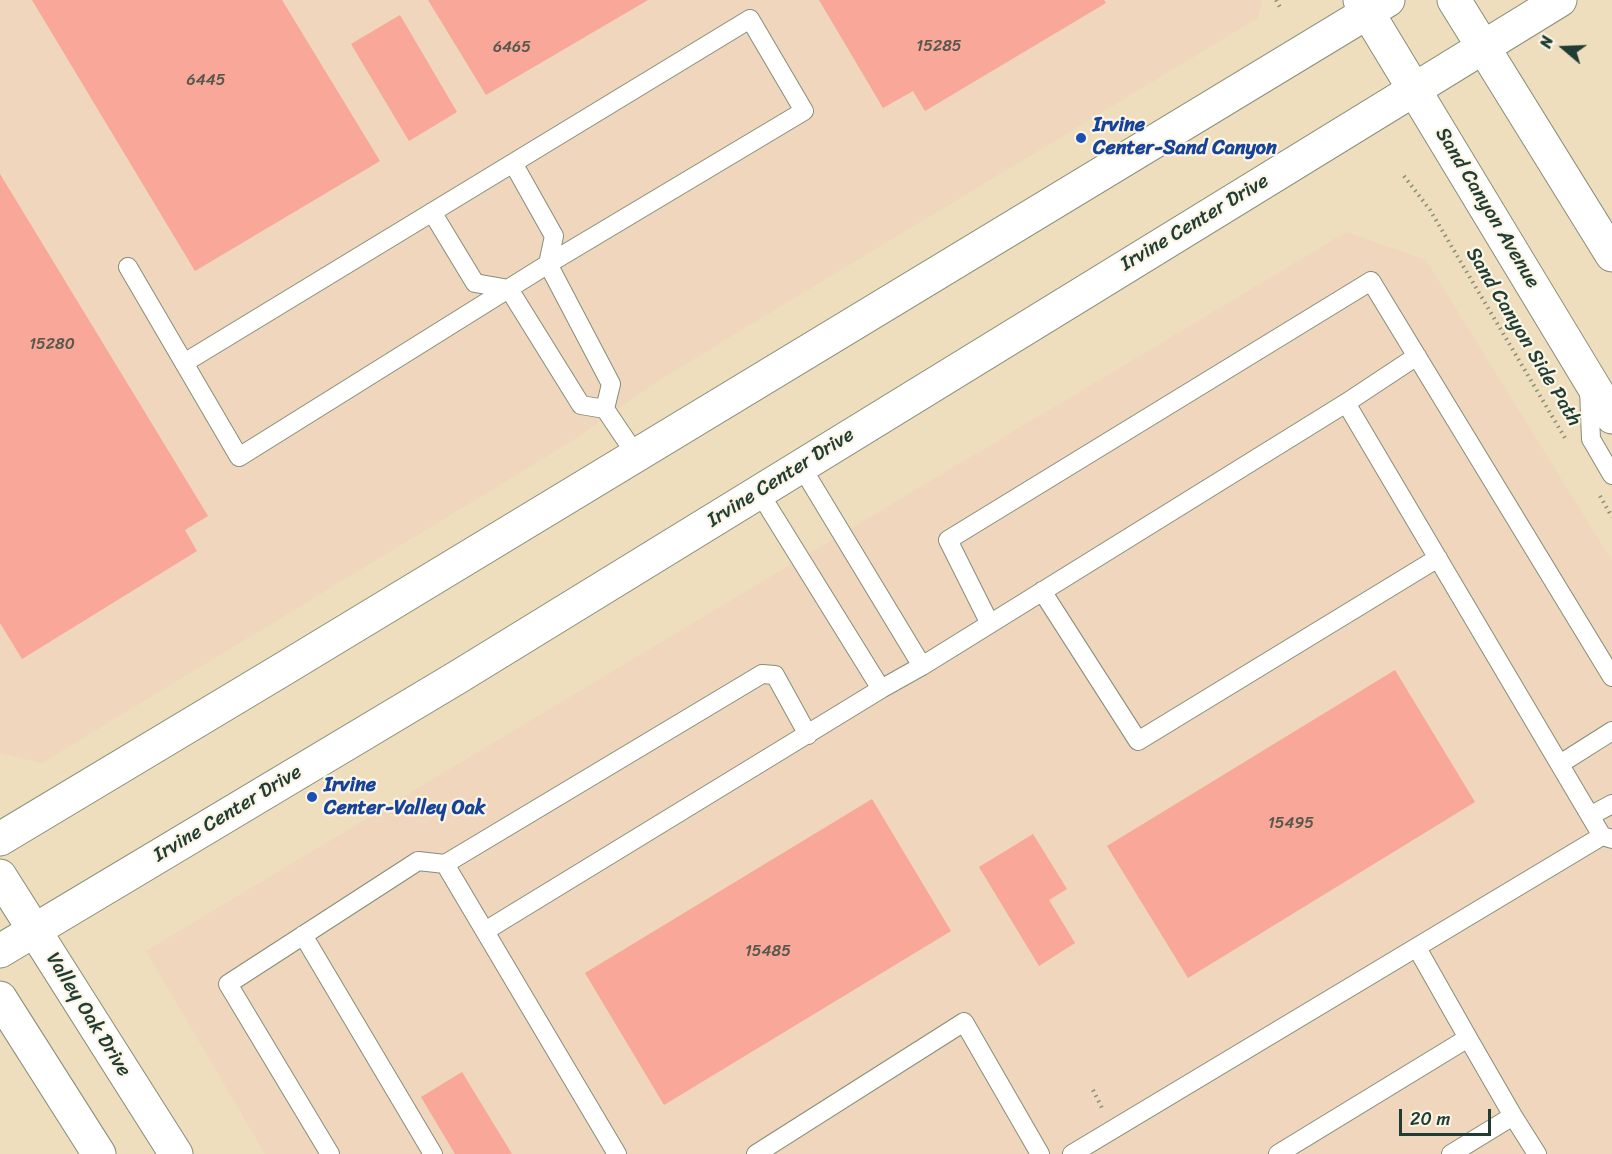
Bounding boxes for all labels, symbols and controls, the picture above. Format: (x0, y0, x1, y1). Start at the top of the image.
north arrow (1534, 18, 1594, 78)
text: N (1531, 32, 1562, 52)
house number: 15285 (916, 37, 962, 57)
house number: 6465 (493, 38, 531, 58)
house number: 6445 (187, 71, 225, 91)
place label: Irvine Center-Sand Canyon (1093, 114, 1277, 161)
street label: Sand Canyon Avenue (1430, 123, 1544, 293)
marker: Irvine Center-Sand Canyon (1074, 131, 1088, 145)
street label: Irvine Center Drive (1117, 169, 1273, 277)
street label: Sand Canyon Side Path (1460, 243, 1586, 431)
house number: 15280 (29, 335, 75, 355)
street label: Irvine Center Drive (703, 423, 859, 533)
street label: Irvine Center Drive (150, 760, 306, 868)
place label: Irvine Center-Valley Oak (324, 774, 485, 821)
marker: Irvine Center-Valley Oak (305, 790, 319, 804)
house number: 15495 (1268, 814, 1314, 834)
house number: 15485 (745, 942, 791, 962)
street label: Valley Oak Drive (40, 949, 136, 1081)
scale bar (1402, 1097, 1494, 1135)
text: 20 m (1410, 1103, 1450, 1135)

